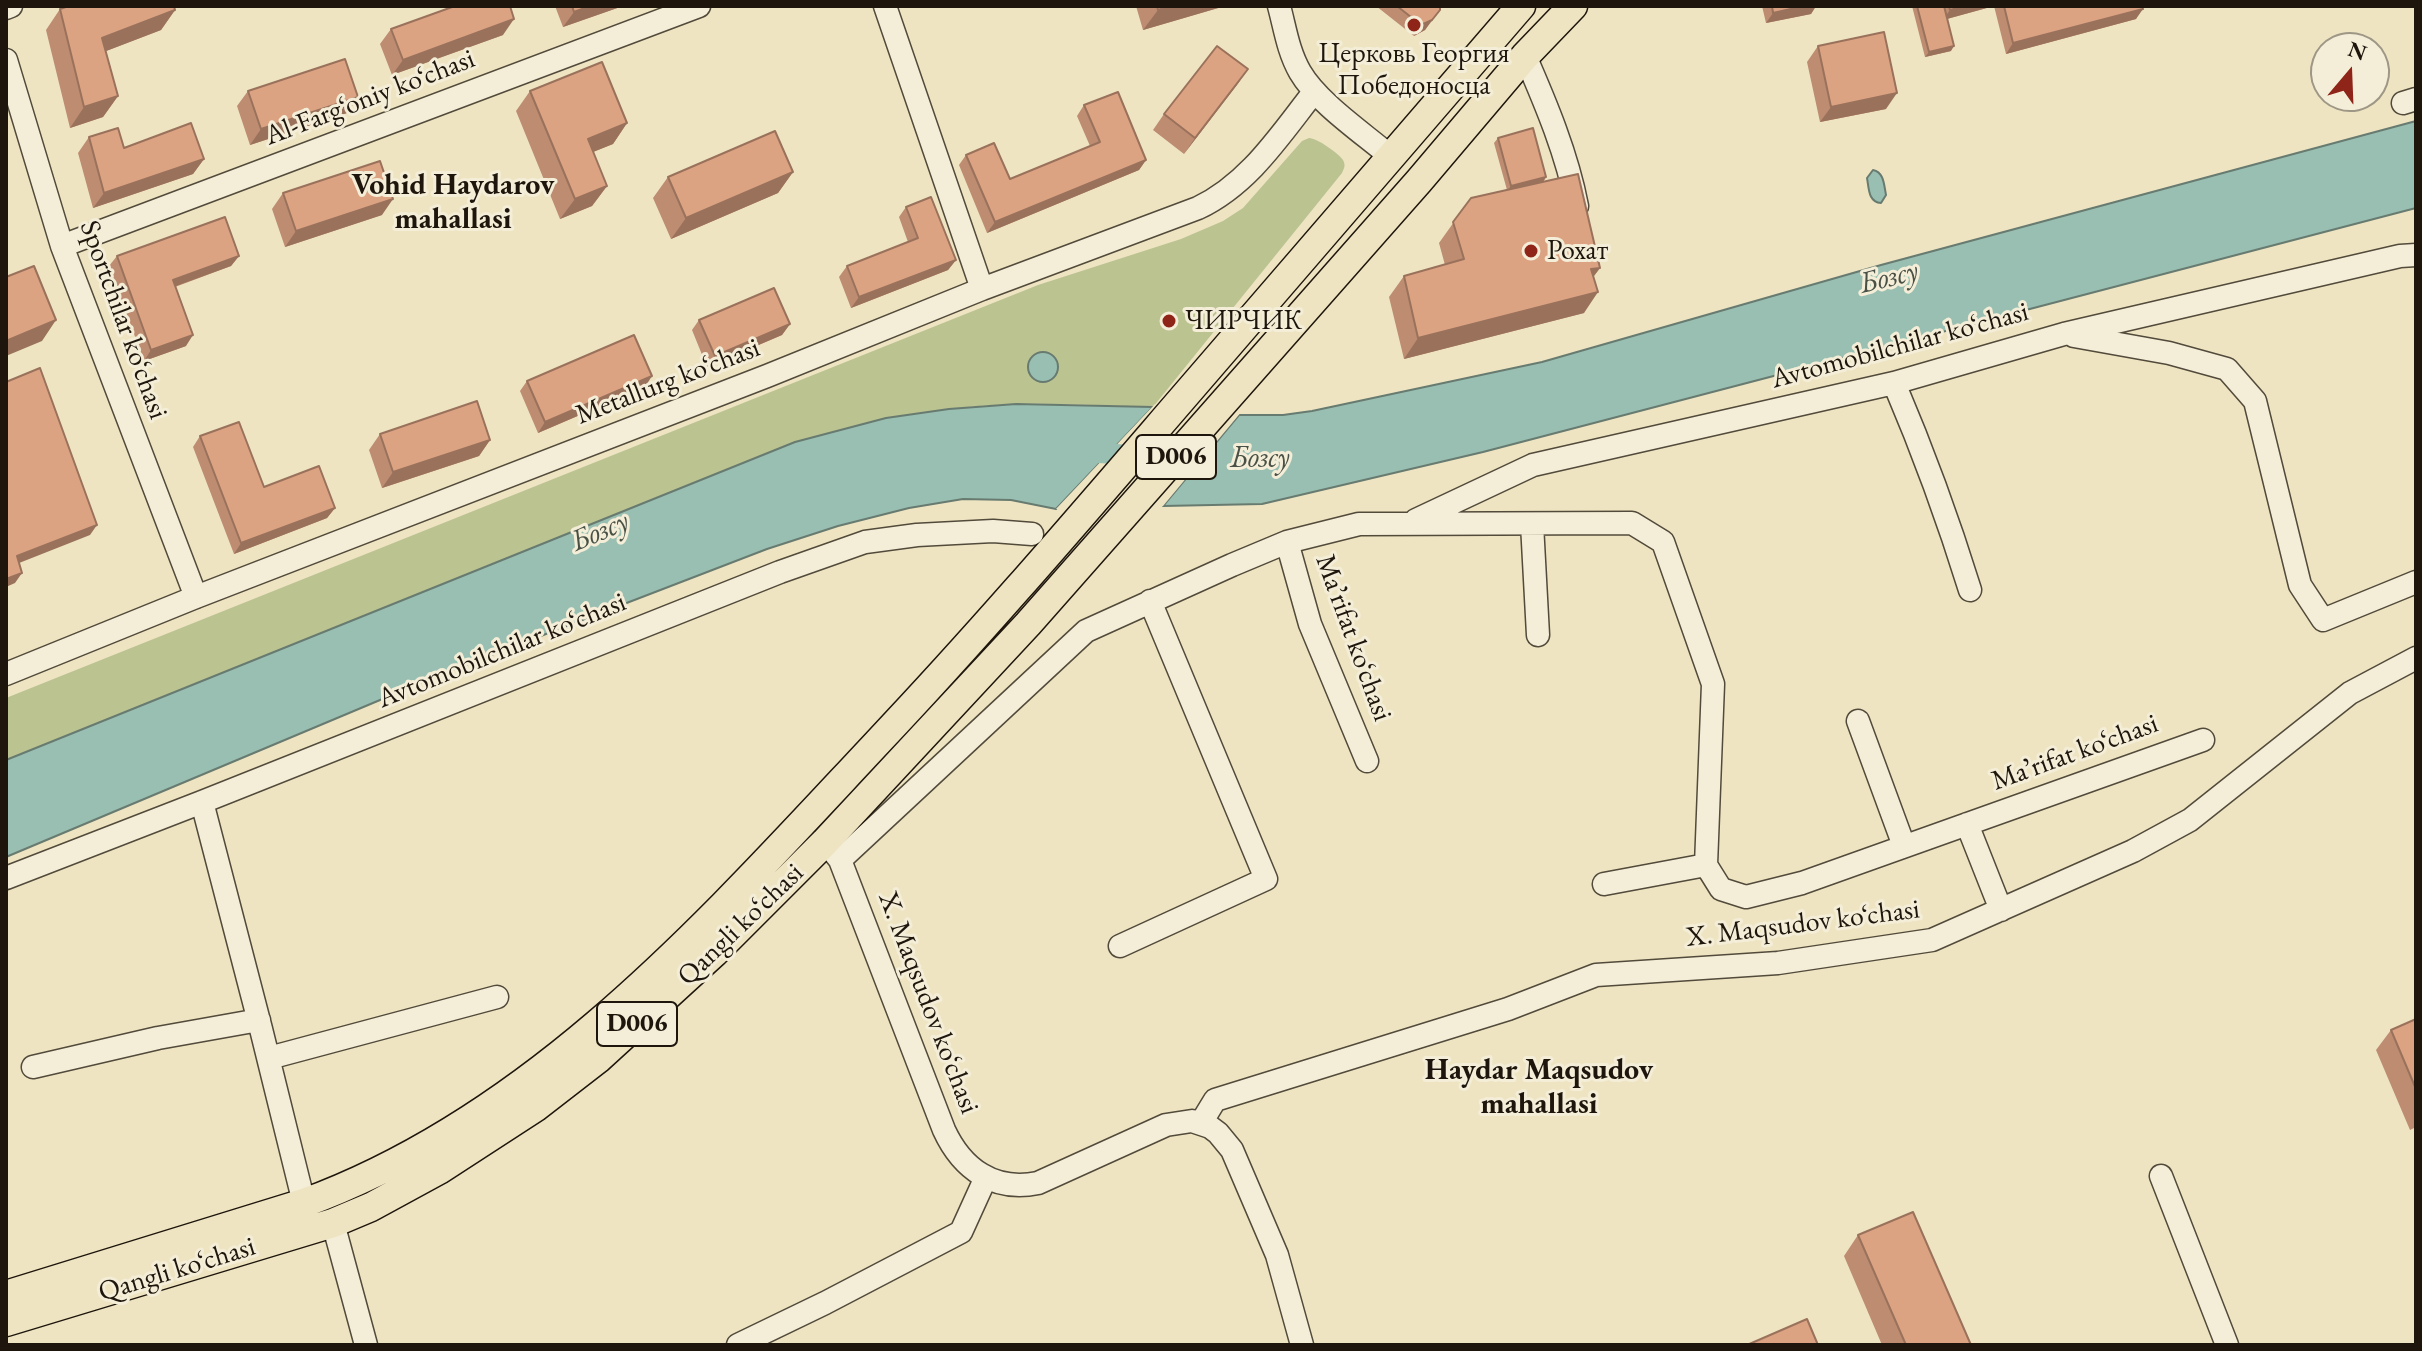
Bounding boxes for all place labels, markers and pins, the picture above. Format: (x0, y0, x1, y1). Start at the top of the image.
marker: Церковь Георгия Победоносца (1405, 16, 1423, 34)
place label: Церковь Георгия Победоносца (1319, 37, 1509, 103)
place label: Рохат (1547, 234, 1608, 268)
marker: Рохат (1522, 242, 1540, 260)
place label: ЧИРЧИК (1185, 304, 1302, 338)
marker: ЧИРЧИК (1160, 312, 1178, 330)

